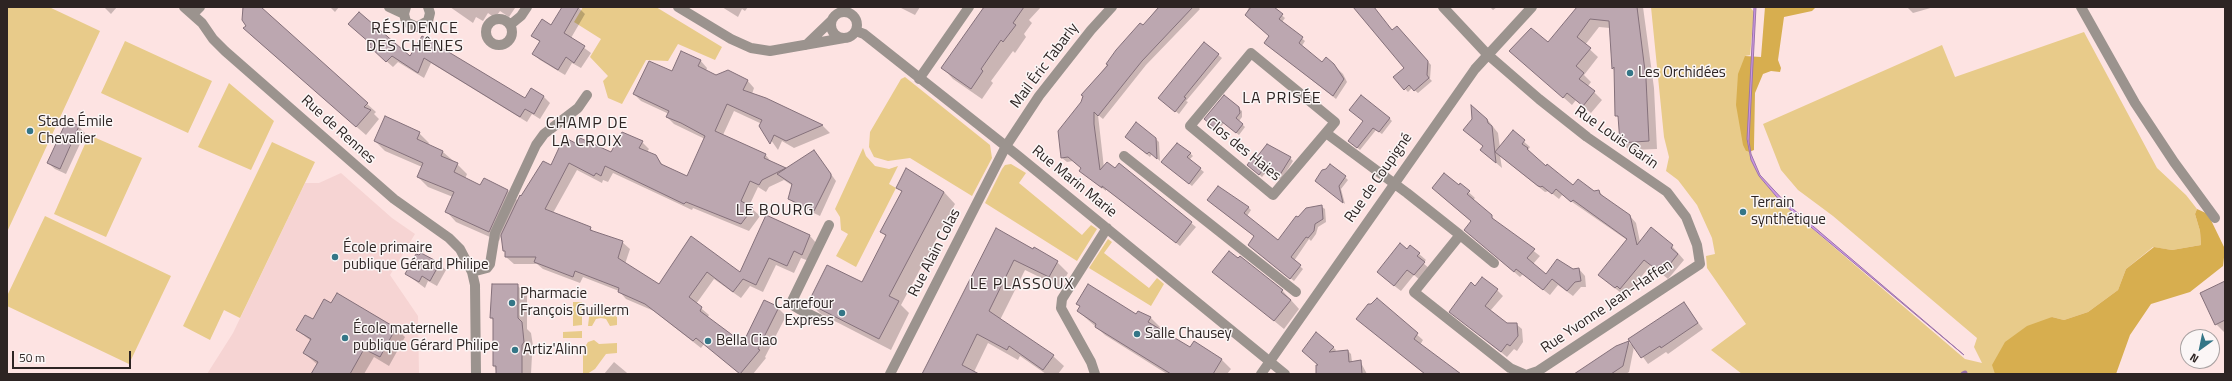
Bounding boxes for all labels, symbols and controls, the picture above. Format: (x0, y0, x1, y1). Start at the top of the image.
district label: RÉSIDENCE DES CHÊNES (366, 19, 464, 57)
street label: Mail Éric Tabarly (1007, 20, 1083, 112)
place label: Les Orchidées (1638, 64, 1726, 82)
marker: Les Orchidées (1625, 68, 1635, 78)
district label: LA PRISÉE (1242, 89, 1322, 109)
street label: Rue de Rennes (297, 92, 379, 168)
street label: Rue Louis Garin (1571, 103, 1661, 173)
place label: Stade Émile Chevalier (38, 113, 113, 148)
district label: CHAMP DE LA CROIX (546, 114, 628, 152)
street label: Clos des Haies (1202, 114, 1284, 186)
marker: Stade Émile Chevalier (25, 126, 35, 136)
street label: Rue de Coupigné (1341, 130, 1417, 226)
street label: Rue Marin Marie (1028, 142, 1120, 222)
place label: Terrain synthétique (1751, 194, 1826, 229)
district label: LE BOURG (736, 201, 814, 221)
street label: Rue Alain Colas (905, 206, 965, 300)
marker: Terrain synthétique (1738, 207, 1748, 217)
place label: École primaire publique Gérard Philipe (343, 239, 488, 274)
marker: École primaire publique Gérard Philipe (330, 252, 340, 262)
street label: Rue Yvonne Jean-Haffen (1538, 256, 1676, 358)
district label: LE PLASSOUX (970, 275, 1074, 295)
place label: Pharmacie François Guillerm (520, 285, 629, 320)
place label: Carrefour Express (775, 295, 834, 330)
marker: Pharmacie François Guillerm (507, 298, 517, 308)
marker: Carrefour Express (837, 308, 847, 318)
place label: École maternelle publique Gérard Philipe (353, 320, 498, 355)
place label: Salle Chausey (1145, 325, 1232, 343)
marker: Salle Chausey (1132, 329, 1142, 339)
north arrow (2180, 329, 2220, 369)
place label: Bella Ciao (716, 332, 777, 350)
marker: École maternelle publique Gérard Philipe (340, 333, 350, 343)
marker: Bella Ciao (703, 336, 713, 346)
place label: Artiz'Alinn (523, 341, 587, 359)
scale bar (14, 343, 133, 369)
marker: Artiz'Alinn (510, 345, 520, 355)
text: 50 m (19, 348, 45, 367)
text: N (2186, 349, 2202, 367)

